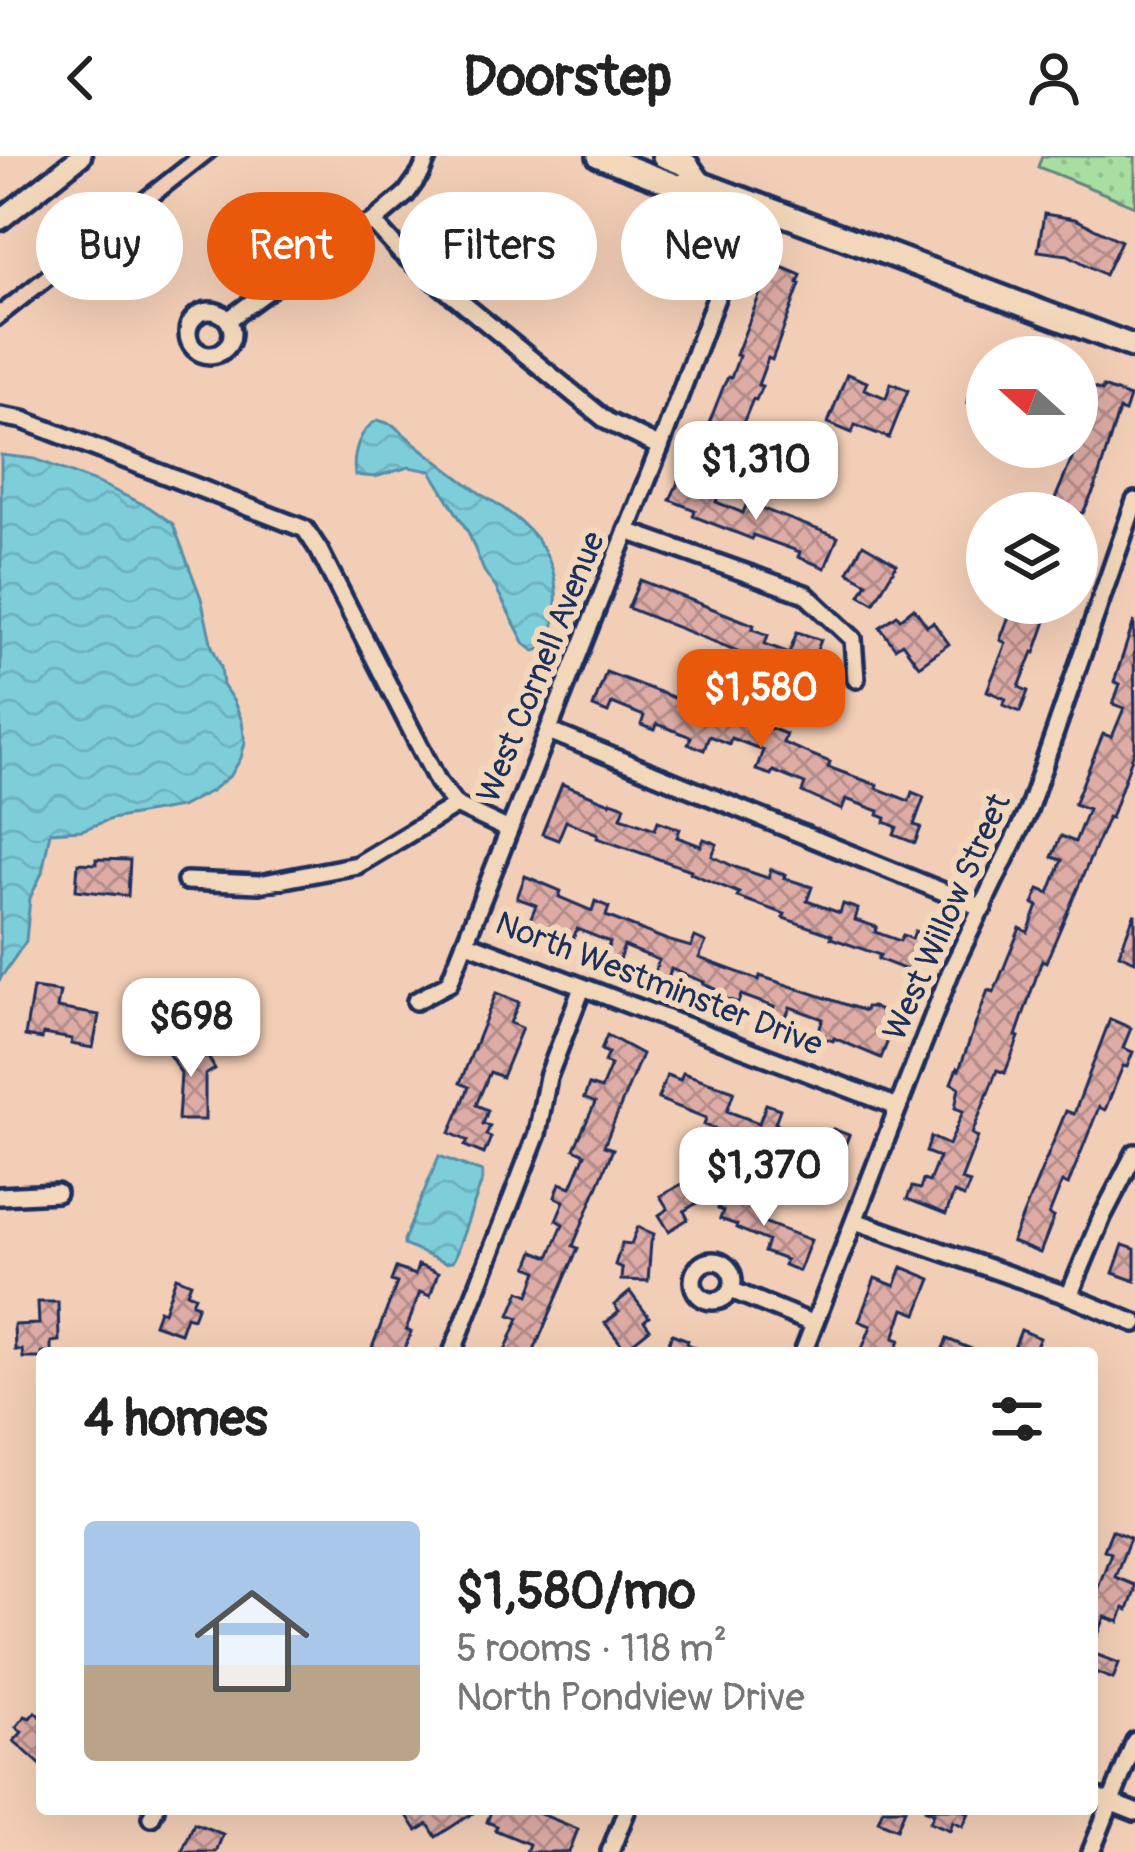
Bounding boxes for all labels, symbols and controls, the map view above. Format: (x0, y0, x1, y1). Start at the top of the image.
text: Doorstep (463, 44, 672, 112)
icon: back (48, 45, 114, 111)
icon: person (1021, 45, 1087, 111)
chip: Buy (36, 192, 183, 300)
chip: Rent (207, 192, 375, 300)
chip: Filters (399, 192, 597, 300)
chip: New (621, 192, 783, 300)
north arrow (966, 336, 1098, 468)
map controls (966, 336, 1098, 624)
pin: $1,310 (658, 421, 854, 523)
text: $1,310 (701, 435, 811, 484)
button: layers (966, 492, 1098, 624)
street label: West Cornell Avenue (468, 525, 614, 809)
pin: $1,580 (663, 649, 859, 751)
text: $1,580 (704, 663, 818, 712)
street label: West Willow Street (874, 787, 1020, 1047)
street label: North Westminster Drive (490, 903, 828, 1065)
pin: $698 (120, 978, 262, 1080)
text: $698 (149, 992, 233, 1041)
pin: $1,370 (666, 1127, 862, 1229)
text: $1,370 (706, 1141, 822, 1190)
icon: filters (984, 1386, 1050, 1452)
text: 4 homes (84, 1387, 268, 1451)
text: $1,580/mo (456, 1560, 696, 1624)
icon: home (180, 1569, 324, 1713)
text: 5 rooms · 118 m² (456, 1624, 727, 1673)
text: North Pondview Drive (456, 1673, 805, 1722)

